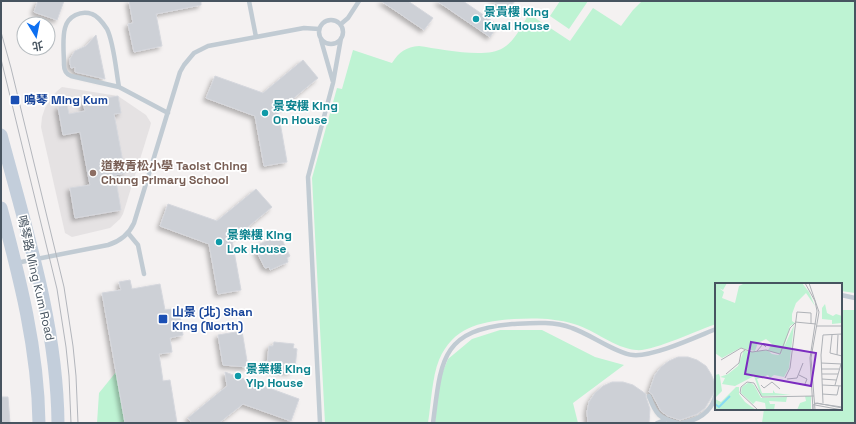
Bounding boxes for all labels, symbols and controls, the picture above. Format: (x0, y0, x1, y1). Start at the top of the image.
place label: 景貴樓 King Kwai House (484, 4, 550, 34)
marker: 景貴樓 King Kwai House (471, 14, 481, 24)
north arrow (16, 16, 56, 56)
text: 北 (31, 38, 44, 54)
place label: 鳴琴 Ming Kum (24, 92, 108, 108)
marker: 鳴琴 Ming Kum (9, 94, 21, 106)
place label: 景安樓 King On House (273, 98, 338, 128)
marker: 景安樓 King On House (260, 108, 270, 118)
place label: 道教青松小學 Taoist Ching Chung Primary School (101, 158, 247, 188)
marker: 道教青松小學 Taoist Ching Chung Primary School (88, 168, 98, 178)
street label: 鳴琴路 Ming Kum Road (14, 214, 58, 342)
place label: 景樂樓 King Lok House (227, 227, 292, 257)
marker: 景樂樓 King Lok House (214, 237, 224, 247)
inset map (715, 283, 842, 410)
place label: 山景 (北) Shan King (North) (172, 304, 253, 334)
marker: 山景 (北) Shan King (North) (157, 313, 169, 325)
place label: 景業樓 King Yip House (246, 361, 311, 391)
marker: 景業樓 King Yip House (233, 371, 243, 381)

